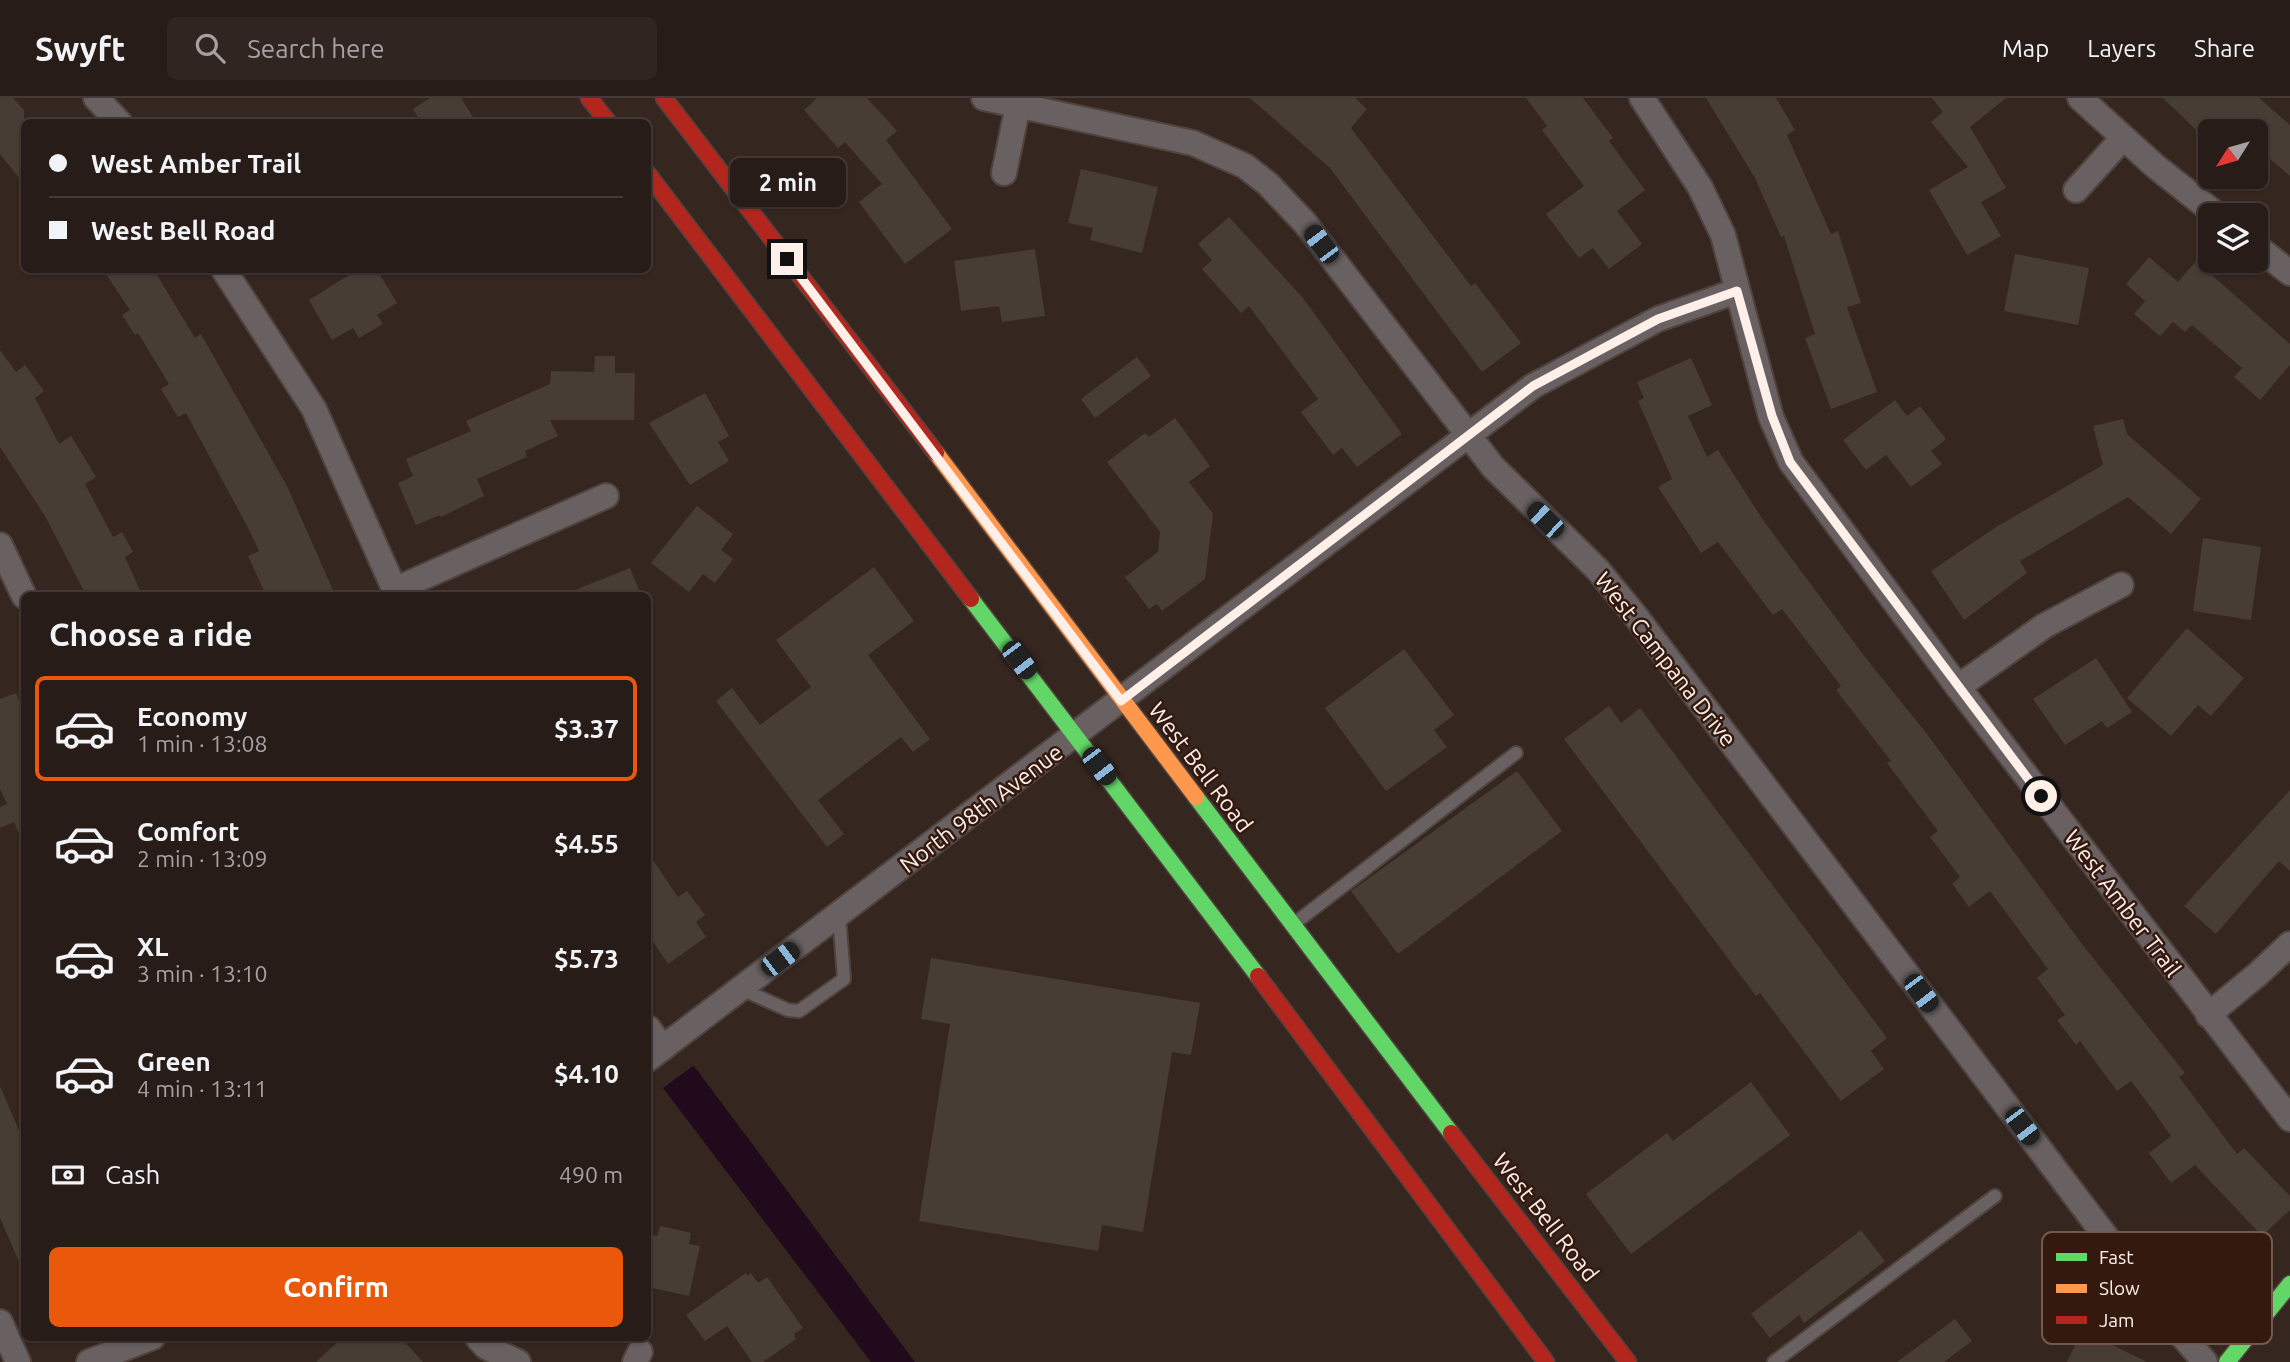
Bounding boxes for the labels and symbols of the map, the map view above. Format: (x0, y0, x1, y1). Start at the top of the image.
north arrow (2198, 119, 2268, 189)
callout: 2 min (729, 158, 845, 206)
car (1300, 221, 1343, 267)
route end (771, 243, 803, 275)
car (1523, 498, 1568, 542)
street label: West Campana Drive (1590, 567, 1742, 751)
car (998, 637, 1041, 683)
street label: West Bell Road (1144, 697, 1258, 837)
street label: North 98th Avenue (895, 739, 1067, 877)
car (1078, 743, 1121, 789)
route start (2025, 780, 2057, 812)
street label: West Amber Trail (2060, 825, 2186, 981)
car (757, 938, 804, 980)
car (1900, 970, 1943, 1016)
car (2001, 1103, 2044, 1149)
street label: West Bell Road (1488, 1148, 1604, 1286)
legend (2042, 1232, 2272, 1344)
text: Fast (2099, 1246, 2134, 1268)
text: Slow (2099, 1277, 2140, 1299)
text: Jam (2099, 1309, 2135, 1331)

